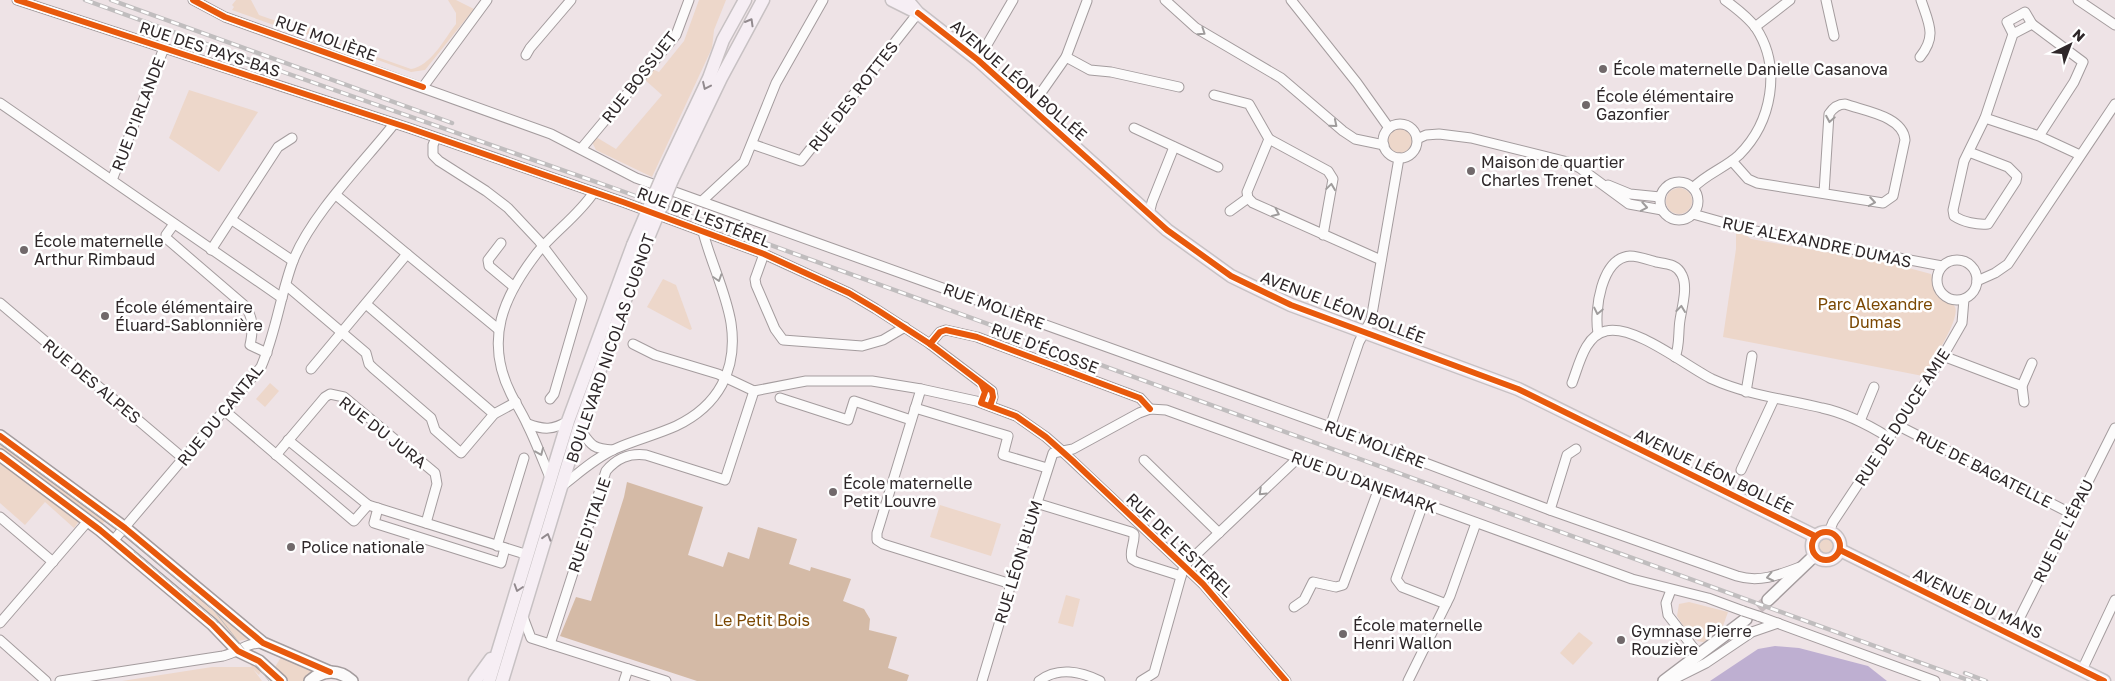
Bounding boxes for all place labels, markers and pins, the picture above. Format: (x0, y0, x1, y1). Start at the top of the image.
place label: École maternelle Danielle Casanova (1613, 59, 1888, 79)
marker: École maternelle Danielle Casanova (1597, 63, 1609, 75)
place label: École élémentaire Gazonfier (1596, 86, 1734, 124)
marker: École élémentaire Gazonfier (1580, 99, 1592, 111)
place label: Maison de quartier Charles Trenet (1481, 152, 1624, 190)
marker: Maison de quartier Charles Trenet (1465, 165, 1477, 177)
place label: École maternelle Arthur Rimbaud (34, 231, 164, 269)
marker: École maternelle Arthur Rimbaud (18, 244, 30, 256)
place label: École élémentaire Éluard-Sablonnière (115, 297, 263, 335)
marker: École élémentaire Éluard-Sablonnière (99, 310, 111, 322)
place label: École maternelle Petit Louvre (843, 473, 973, 511)
marker: École maternelle Petit Louvre (827, 486, 839, 498)
place label: Police nationale (301, 537, 424, 557)
marker: Police nationale (285, 541, 297, 553)
place label: École maternelle Henri Wallon (1353, 615, 1483, 653)
place label: Gymnase Pierre Rouzière (1631, 621, 1752, 659)
marker: École maternelle Henri Wallon (1337, 628, 1349, 640)
marker: Gymnase Pierre Rouzière (1615, 634, 1627, 646)

